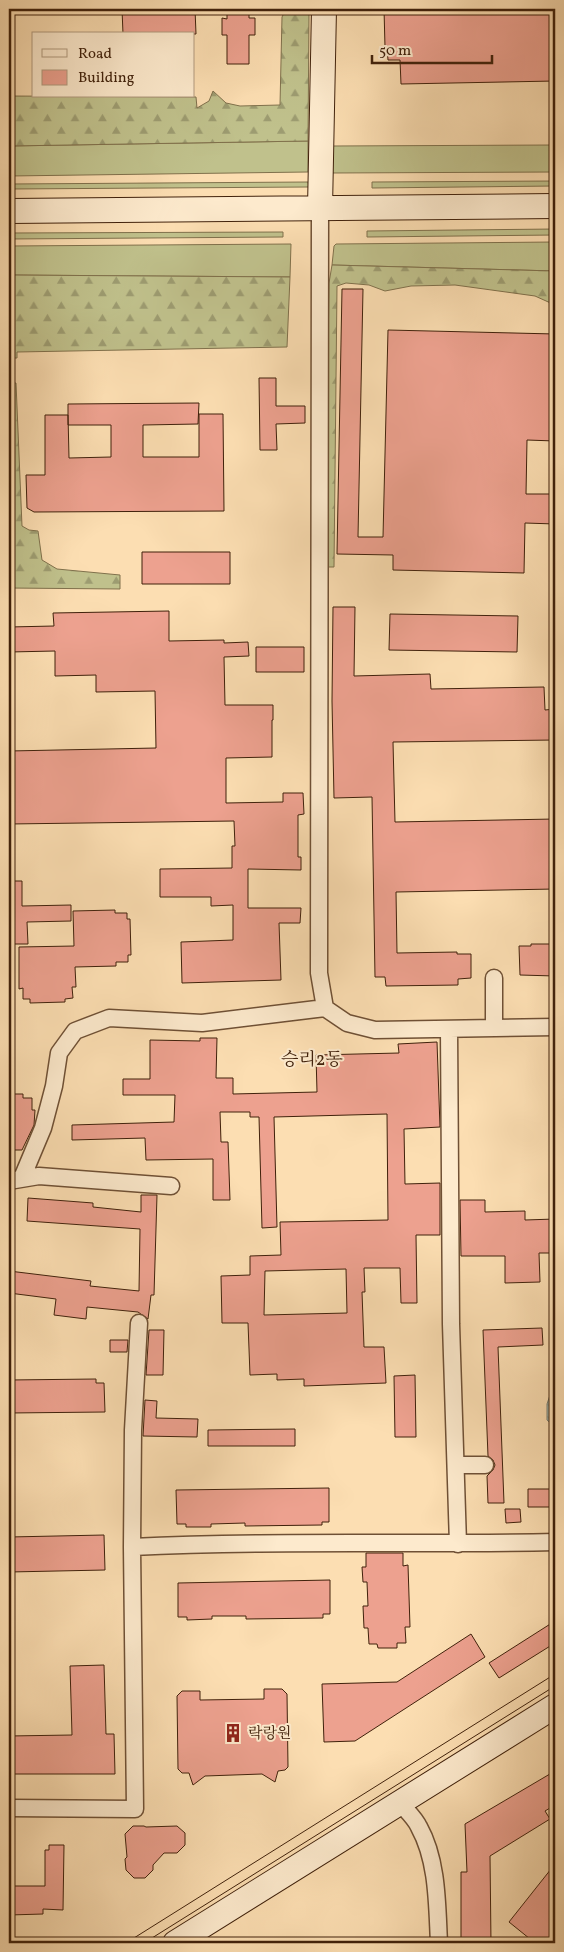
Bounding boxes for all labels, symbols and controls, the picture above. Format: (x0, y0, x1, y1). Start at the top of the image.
legend (32, 32, 195, 98)
scale bar (372, 32, 492, 64)
text: 50 m (379, 41, 411, 62)
text: Road (78, 44, 112, 65)
text: Building (78, 68, 135, 89)
district label: 승리2동 (281, 1048, 343, 1073)
building icon: 락랑원 (222, 1722, 244, 1744)
place label: 락랑원 (248, 1724, 291, 1745)

